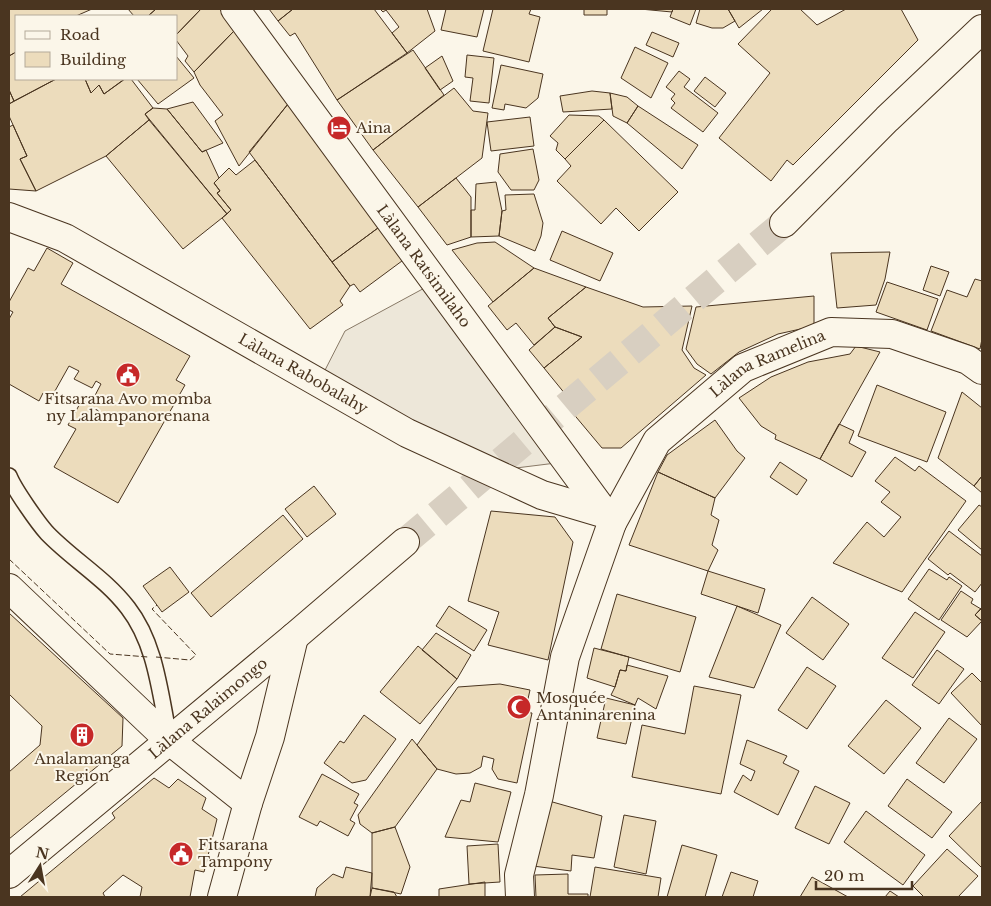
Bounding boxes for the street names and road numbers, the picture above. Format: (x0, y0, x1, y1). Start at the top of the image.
street label: Làlana Ratsimilaho (373, 201, 475, 331)
street label: Làlana Ramelina (705, 325, 829, 401)
street label: Làlana Rabobalahy (235, 329, 372, 418)
street label: Làlana Ralaimongo (145, 653, 271, 763)

